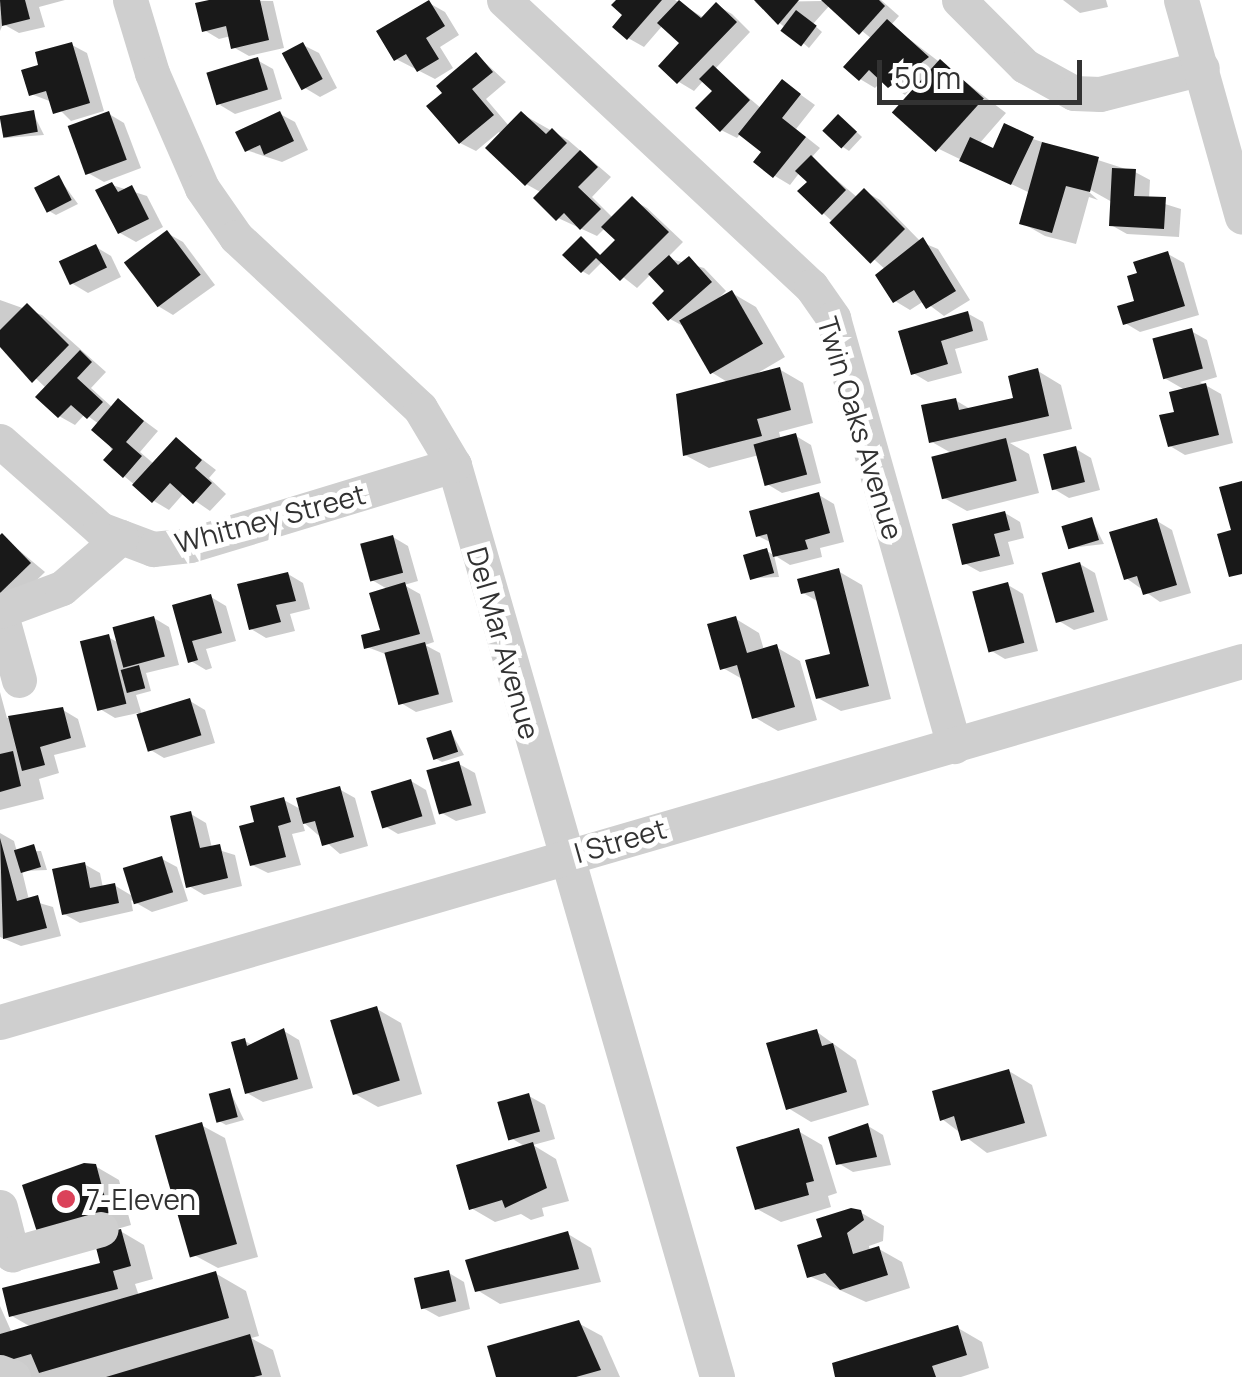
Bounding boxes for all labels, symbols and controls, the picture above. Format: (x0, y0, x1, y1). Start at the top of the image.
scale bar (882, 40, 1087, 102)
text: 50 m (894, 57, 961, 98)
street label: Twin Oaks Avenue (811, 313, 911, 543)
street label: Whitney Street (171, 476, 369, 560)
street label: Del Mar Avenue (461, 543, 547, 743)
street label: I Street (570, 811, 670, 869)
place label: 7-Eleven (86, 1182, 196, 1216)
marker: 7-Eleven (55, 1188, 77, 1210)

